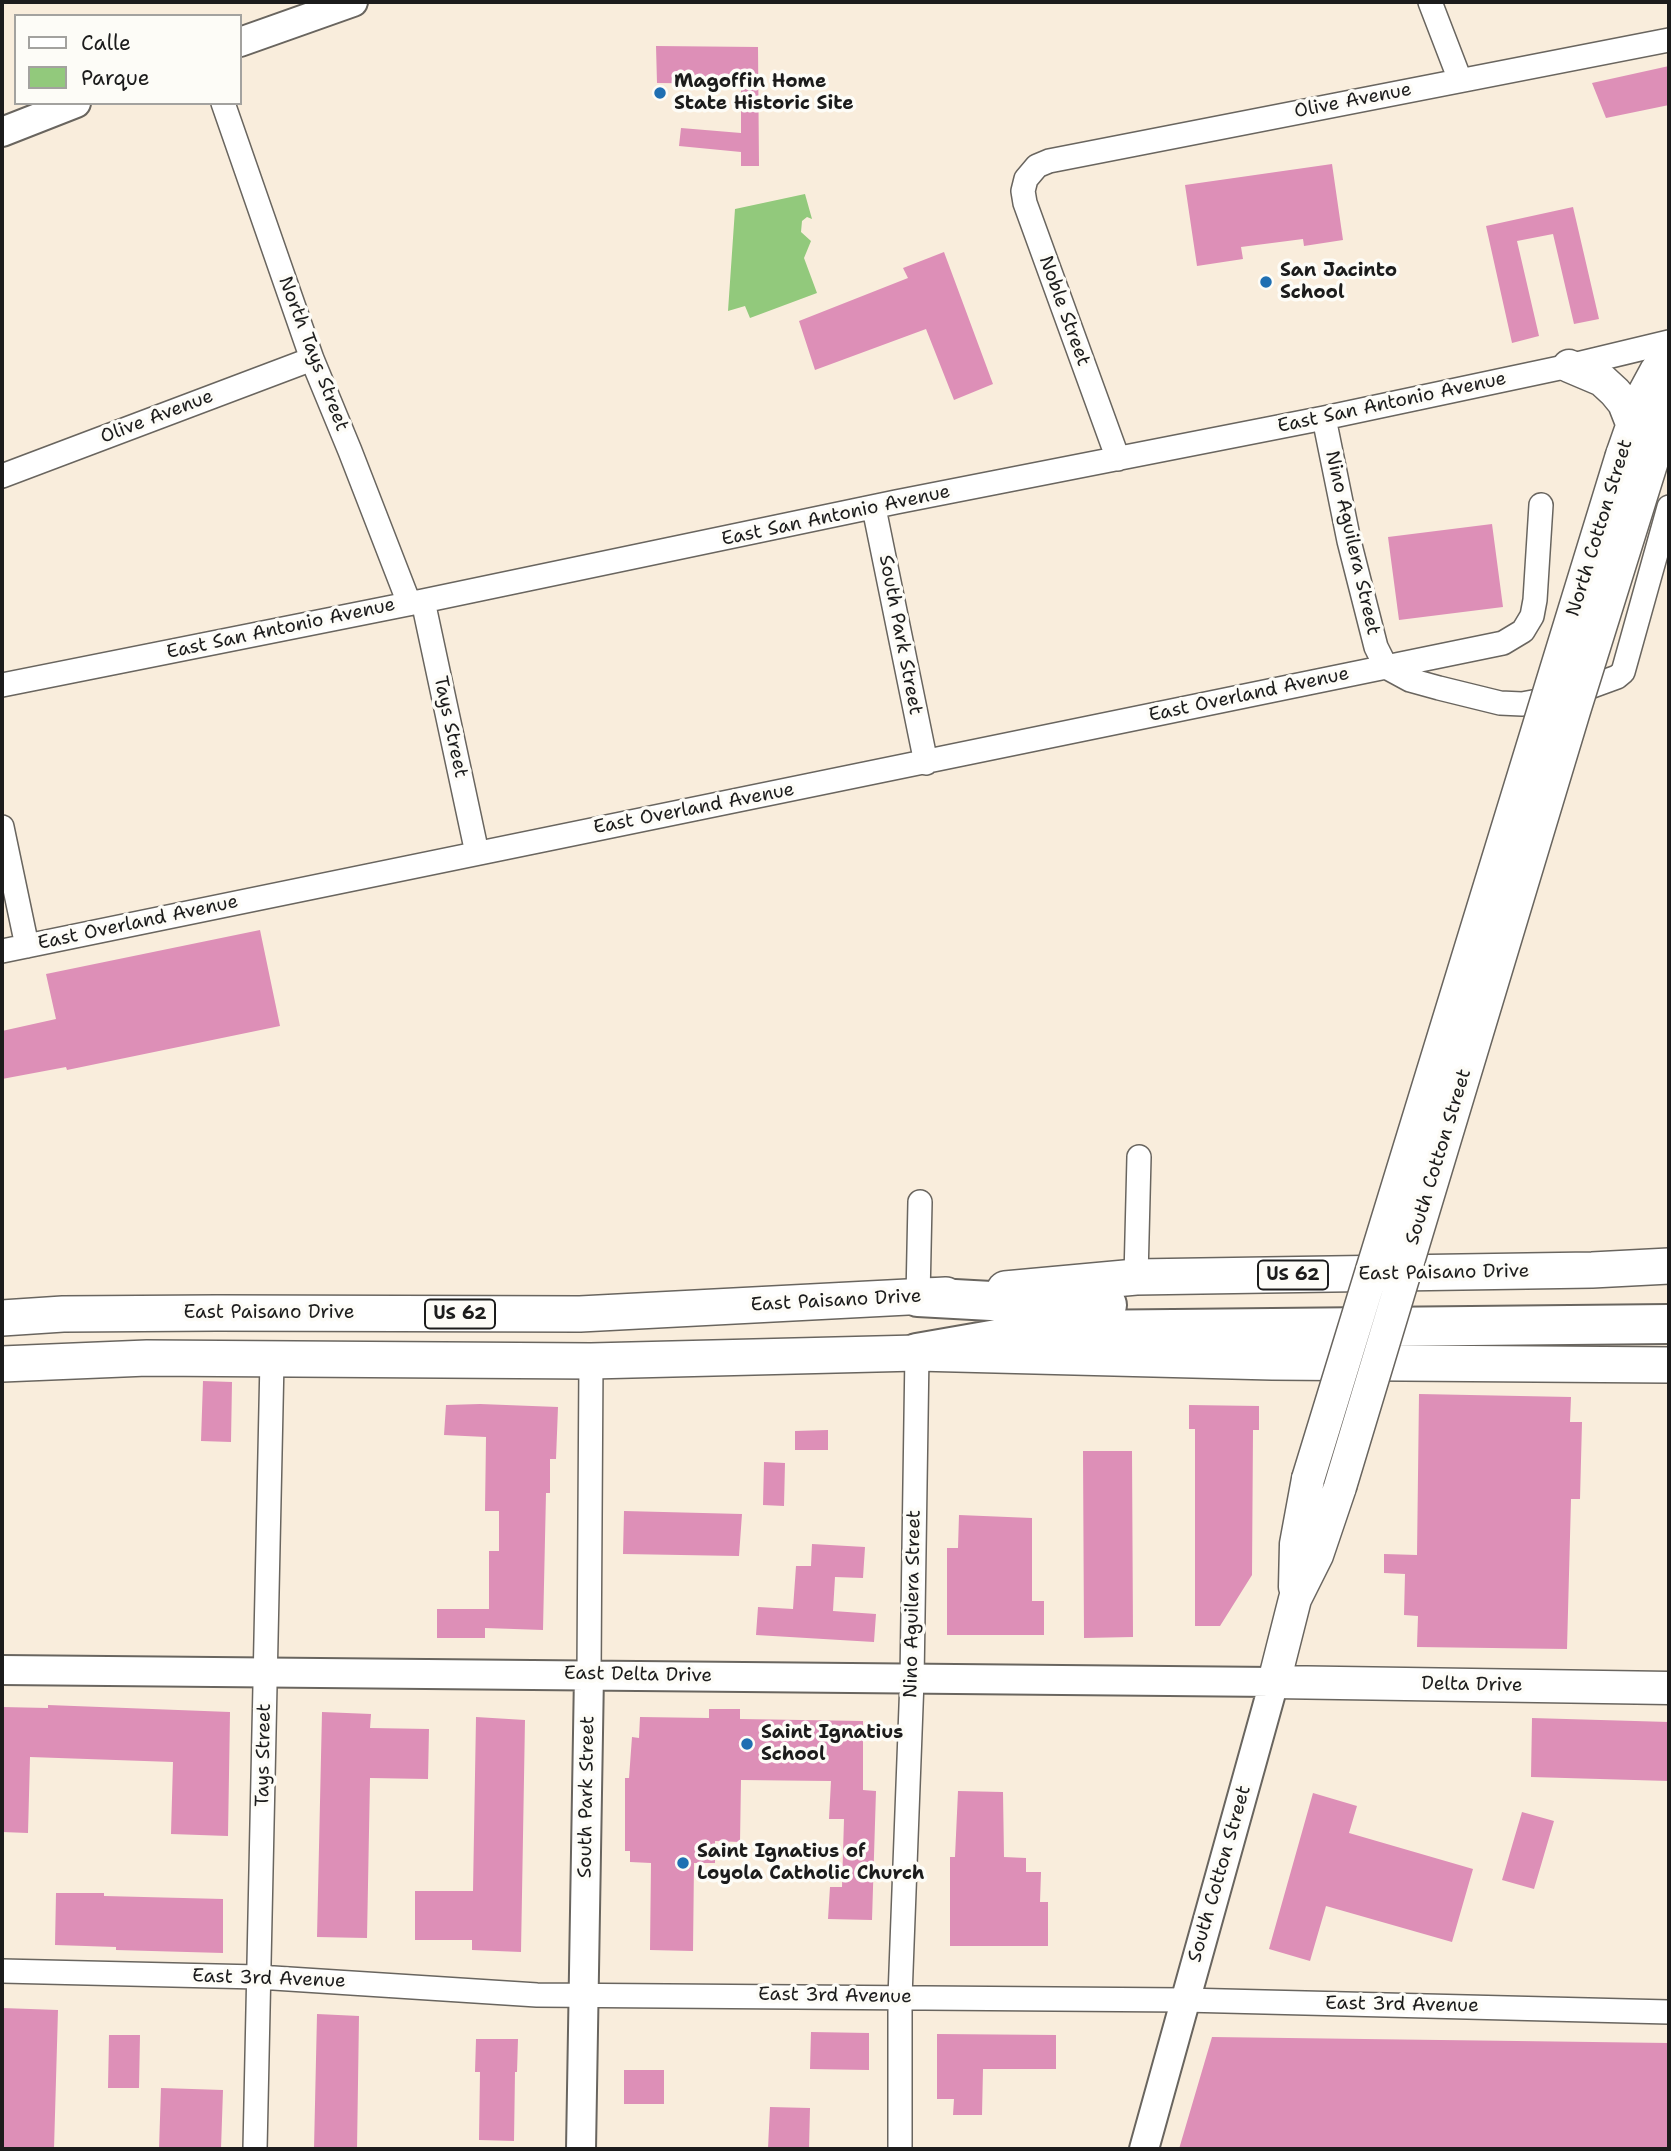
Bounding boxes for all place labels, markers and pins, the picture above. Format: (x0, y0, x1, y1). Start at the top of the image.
place label: Magoffin Home State Historic Site (674, 71, 854, 115)
marker: Magoffin Home State Historic Site (652, 85, 668, 101)
place label: San Jacinto School (1280, 260, 1397, 304)
marker: San Jacinto School (1258, 274, 1274, 290)
place label: Saint Ignatius School (761, 1722, 903, 1766)
marker: Saint Ignatius School (739, 1736, 755, 1752)
place label: Saint Ignatius of Loyola Catholic Church (697, 1841, 925, 1885)
marker: Saint Ignatius of Loyola Catholic Church (675, 1855, 691, 1871)

